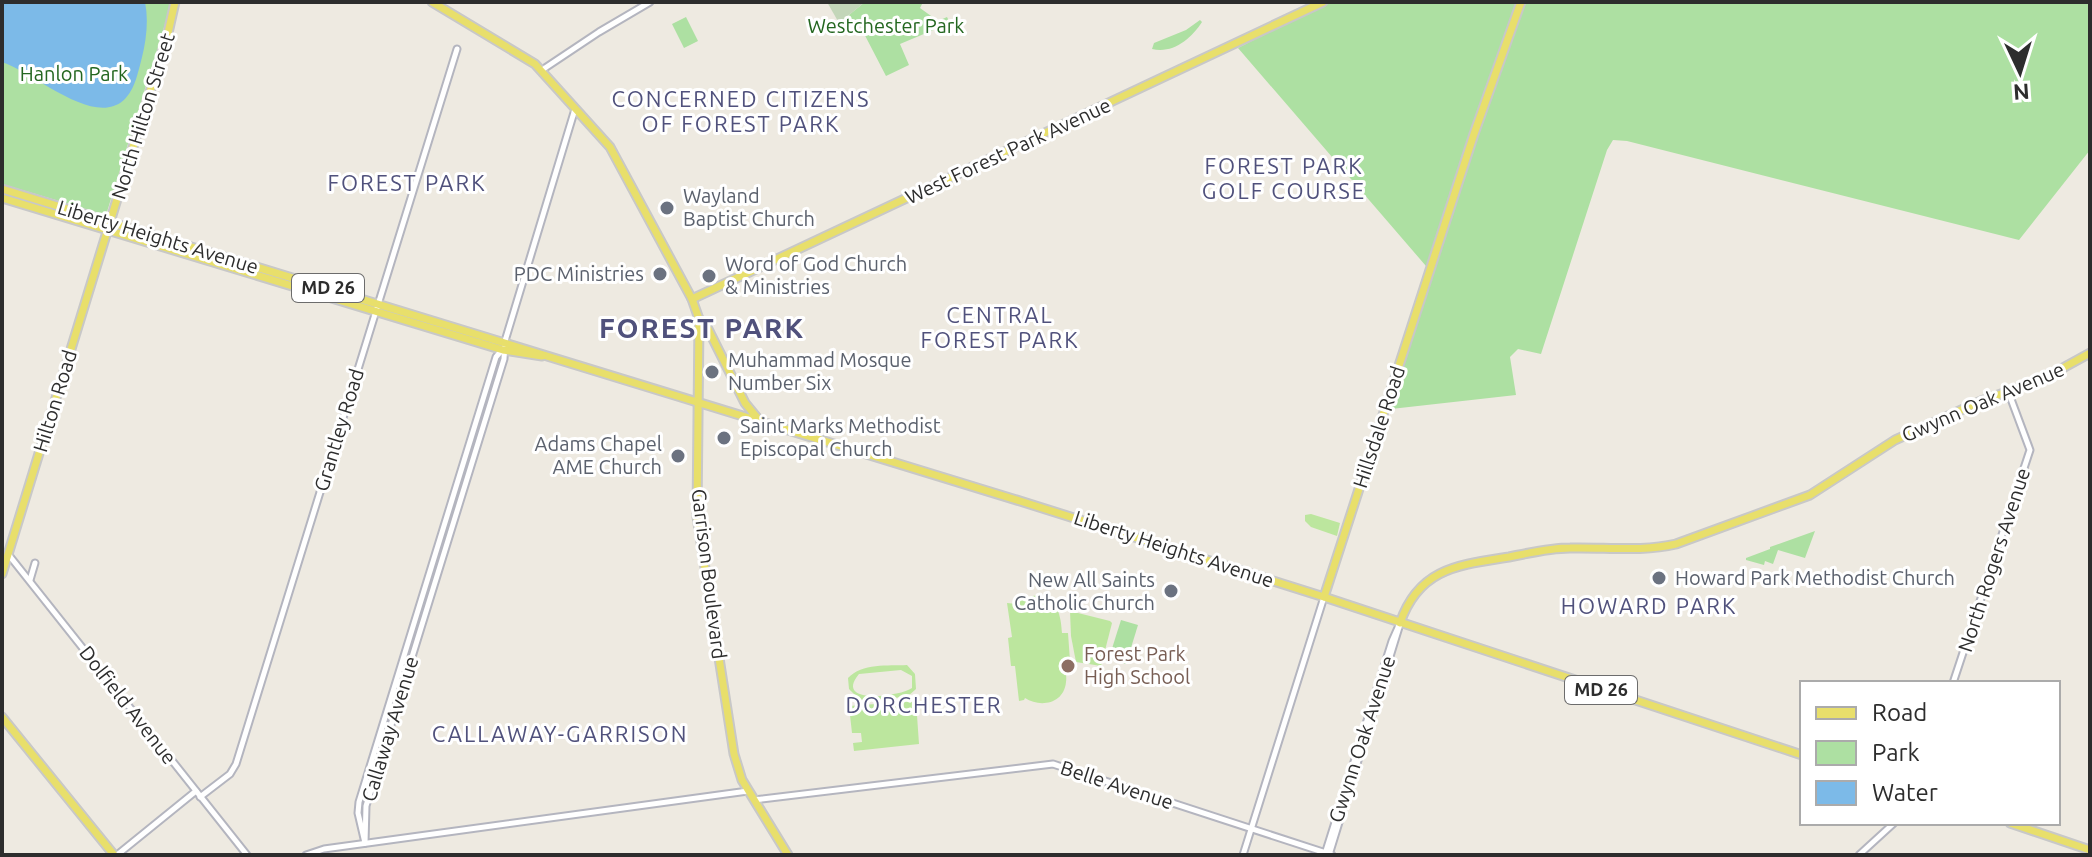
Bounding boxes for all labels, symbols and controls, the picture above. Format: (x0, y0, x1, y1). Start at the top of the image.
park label: Westchester Park (808, 14, 964, 37)
street label: North Hilton Street (106, 30, 179, 202)
north arrow (1980, 32, 2060, 112)
park label: Hanlon Park (20, 62, 128, 85)
text: N (2012, 79, 2030, 105)
district label: CONCERNED CITIZENS OF FOREST PARK (611, 86, 871, 136)
street label: West Forest Park Avenue (901, 93, 1114, 208)
district label: FOREST PARK GOLF COURSE (1202, 153, 1366, 203)
district label: FOREST PARK (327, 170, 487, 195)
place label: Wayland Baptist Church (683, 184, 815, 230)
street label: Liberty Heights Avenue (55, 195, 261, 278)
marker: Wayland Baptist Church (658, 199, 676, 217)
place label: Word of God Church & Ministries (725, 252, 907, 298)
place label: PDC Ministries (514, 262, 644, 285)
marker: PDC Ministries (651, 265, 669, 283)
marker: Word of God Church & Ministries (700, 267, 718, 285)
road number: MD 26 (292, 274, 364, 302)
district label: CENTRAL FOREST PARK (920, 302, 1080, 352)
district label: FOREST PARK (599, 312, 805, 343)
street label: Hilton Road (28, 347, 81, 455)
place label: Muhammad Mosque Number Six (728, 348, 912, 394)
street label: Gwynn Oak Avenue (1898, 357, 2067, 446)
marker: Muhammad Mosque Number Six (703, 363, 721, 381)
street label: Hillsdale Road (1348, 363, 1409, 491)
street label: Grantley Road (309, 366, 368, 494)
place label: Saint Marks Methodist Episcopal Church (740, 414, 941, 460)
marker: Saint Marks Methodist Episcopal Church (715, 429, 733, 447)
place label: Adams Chapel AME Church (535, 432, 662, 478)
marker: Adams Chapel AME Church (669, 447, 687, 465)
street label: North Rogers Avenue (1953, 465, 2034, 655)
street label: Garrison Boulevard (688, 488, 731, 660)
street label: Liberty Heights Avenue (1071, 505, 1277, 592)
place label: Howard Park Methodist Church (1675, 566, 1955, 589)
place label: New All Saints Catholic Church (1014, 568, 1155, 614)
marker: Howard Park Methodist Church (1650, 569, 1668, 587)
marker: New All Saints Catholic Church (1162, 582, 1180, 600)
district label: HOWARD PARK (1561, 593, 1737, 618)
street label: Dolfield Avenue (75, 641, 182, 768)
place label: Forest Park High School (1084, 642, 1190, 688)
street label: Callaway Avenue (356, 653, 423, 804)
street label: Gwynn Oak Avenue (1324, 653, 1399, 825)
marker: Forest Park High School (1059, 657, 1077, 675)
road number: MD 26 (1565, 676, 1637, 704)
legend (1800, 681, 2060, 825)
district label: DORCHESTER (845, 692, 1003, 717)
text: Road (1872, 699, 1927, 726)
district label: CALLAWAY-GARRISON (432, 721, 688, 746)
text: Park (1872, 739, 1920, 766)
street label: Belle Avenue (1058, 755, 1176, 814)
text: Water (1872, 779, 1938, 806)

